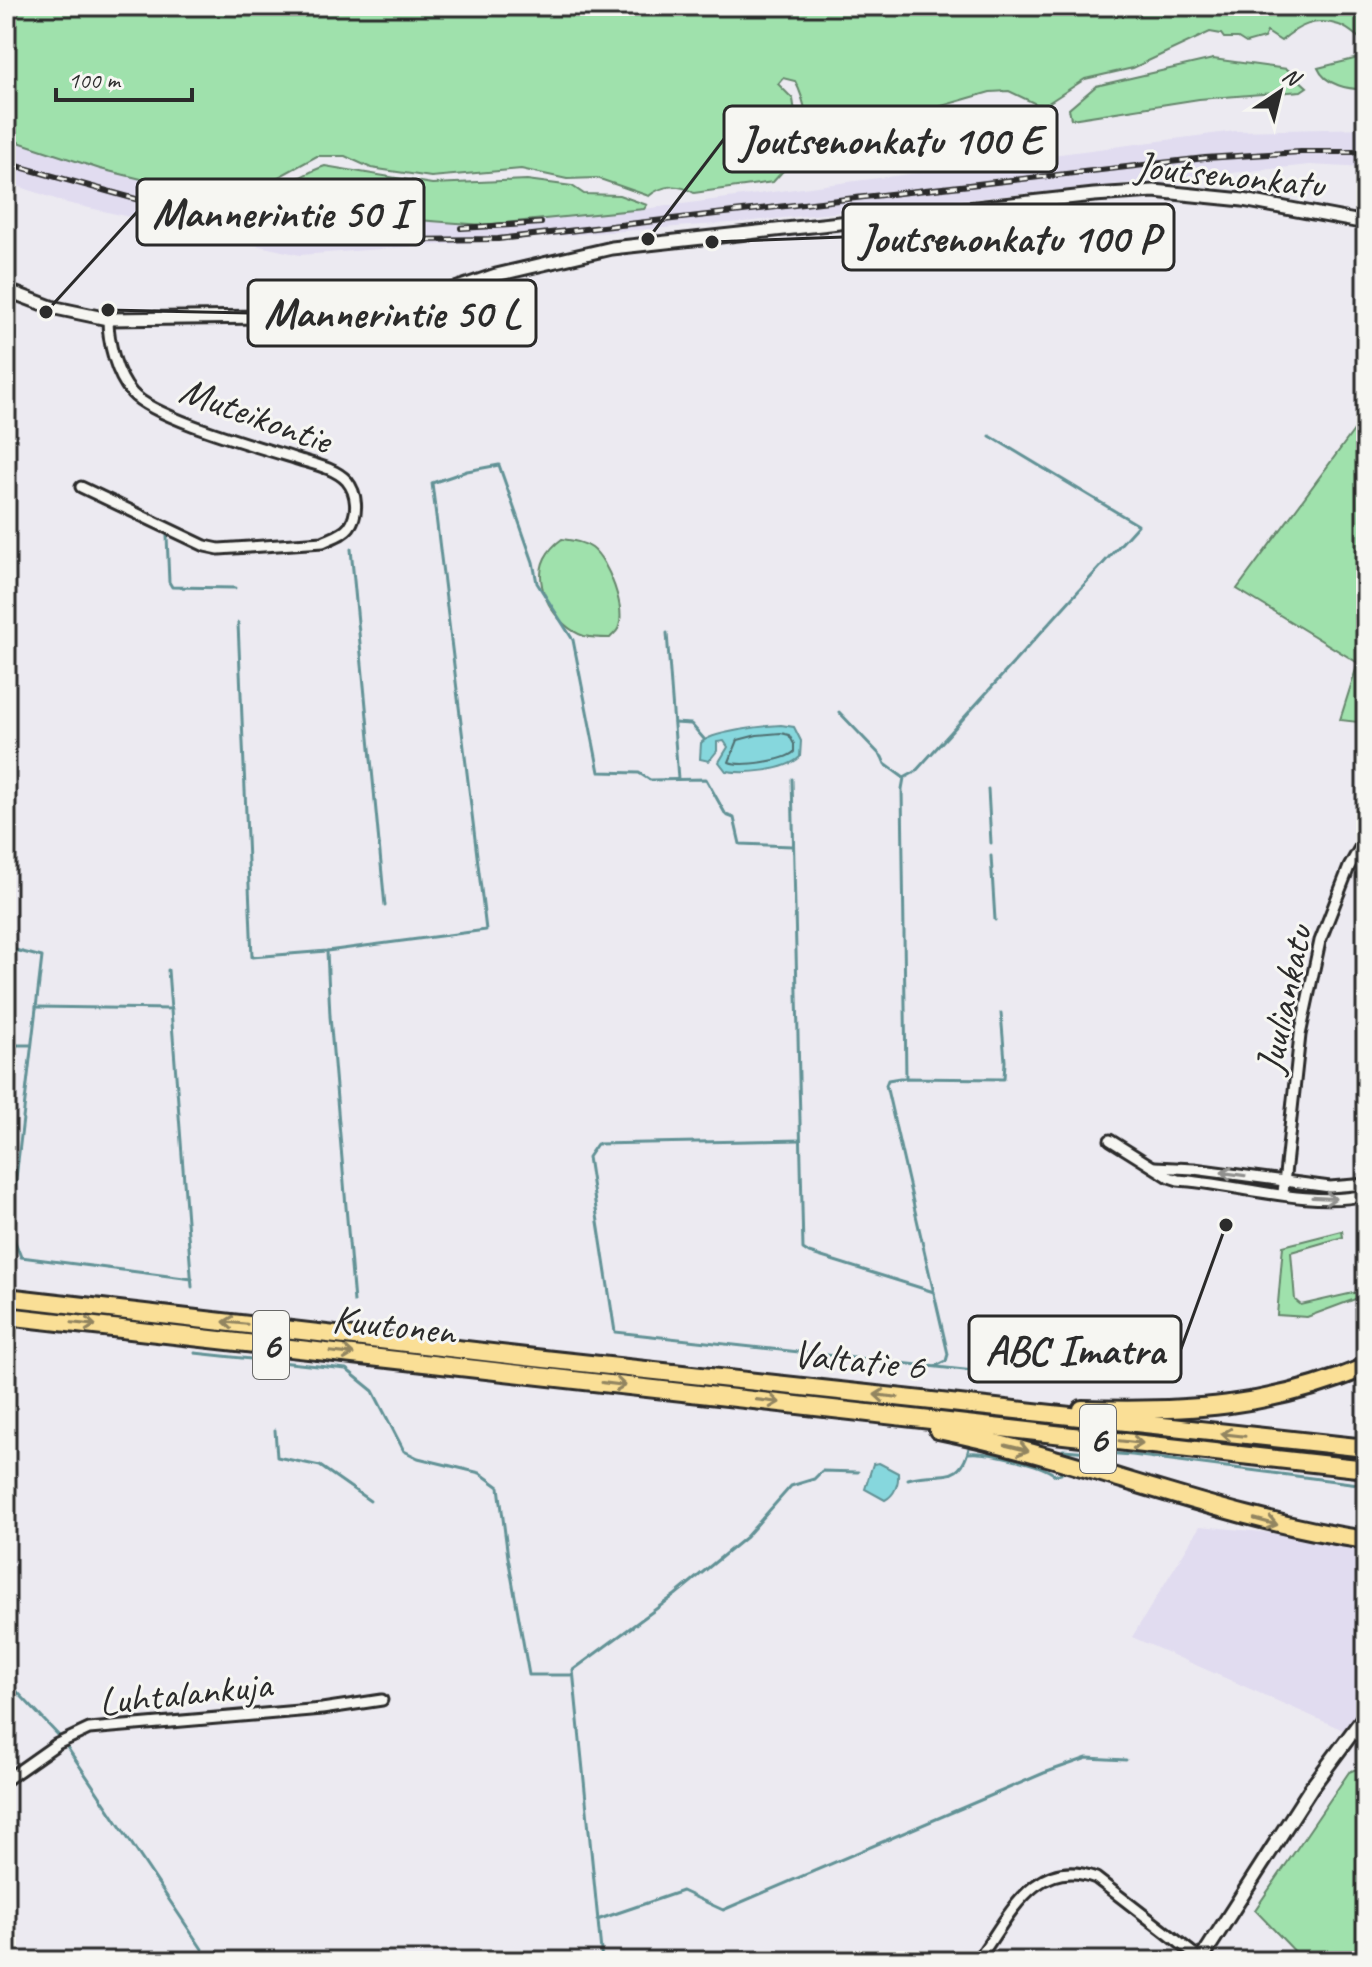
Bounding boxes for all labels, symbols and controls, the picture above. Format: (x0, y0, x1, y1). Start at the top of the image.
scale bar (56, 52, 192, 102)
north arrow (1240, 52, 1320, 132)
text: N (1277, 61, 1307, 94)
text: 100 m (68, 65, 122, 95)
callout: Joutsenonkatu 100 E (724, 106, 1057, 172)
text: Joutsenonkatu 100 E (737, 114, 1047, 167)
street label: Joutsenonkatu (1131, 140, 1329, 210)
callout: Mannerintie 50 I (137, 179, 424, 245)
text: Mannerintie 50 I (152, 187, 416, 240)
callout: Joutsenonkatu 100 P (843, 204, 1174, 270)
text: Joutsenonkatu 100 P (857, 212, 1165, 265)
callout: Mannerintie 50 L (248, 280, 536, 346)
text: Mannerintie 50 L (264, 287, 522, 340)
street label: Muteikontie (173, 365, 341, 466)
street label: Juuliankatu (1244, 919, 1324, 1079)
one-way arrow (1221, 1166, 1246, 1181)
one-way arrow (1310, 1190, 1337, 1205)
street label: Kuutonen (330, 1294, 460, 1357)
road number: 6 (253, 1311, 289, 1379)
one-way arrow (222, 1315, 249, 1330)
callout: ABC Imatra (969, 1316, 1181, 1382)
one-way arrow (70, 1317, 96, 1332)
text: ABC Imatra (985, 1324, 1167, 1377)
street label: Valtatie 6 (790, 1328, 928, 1392)
one-way arrow (328, 1345, 355, 1360)
one-way arrow (600, 1376, 627, 1391)
one-way arrow (873, 1389, 900, 1404)
one-way arrow (754, 1394, 781, 1409)
road number: 6 (1080, 1405, 1116, 1473)
one-way arrow (1220, 1427, 1247, 1442)
one-way arrow (1117, 1435, 1144, 1450)
one-way arrow (1003, 1442, 1029, 1457)
one-way arrow (1253, 1515, 1279, 1530)
street label: Luhtalankuja (97, 1659, 277, 1727)

